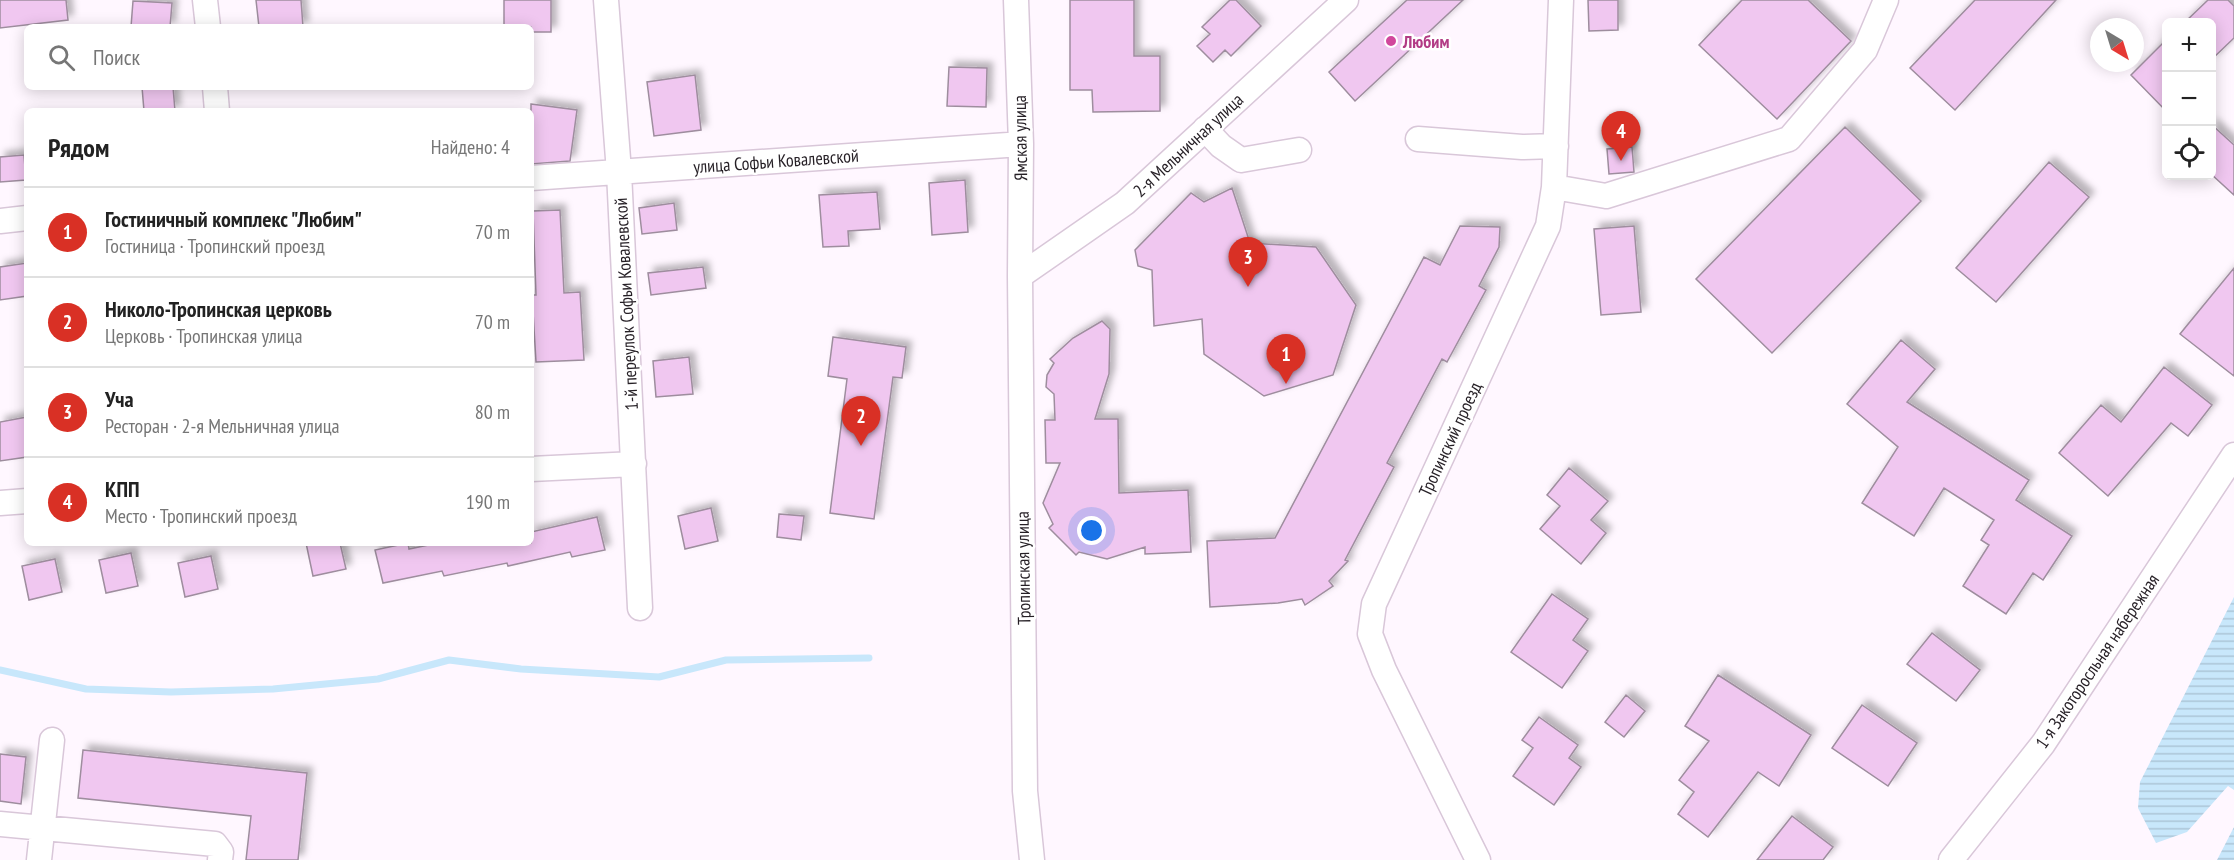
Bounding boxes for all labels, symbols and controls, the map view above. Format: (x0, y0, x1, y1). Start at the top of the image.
north arrow (2090, 18, 2144, 72)
map controls (2162, 18, 2216, 180)
button: + (2162, 18, 2216, 72)
search box (24, 24, 534, 90)
place label: Любим (1402, 30, 1449, 53)
marker: Любим (1384, 34, 1398, 48)
icon: search (45, 41, 78, 74)
text: Поиск (93, 43, 140, 71)
button: − (2162, 72, 2216, 126)
street label: 2-я Мельничная улица (1128, 88, 1248, 202)
street label: Ямская улица (1008, 95, 1032, 181)
pin: 4 (1602, 112, 1640, 161)
button: locate (2162, 126, 2216, 180)
text: Рядом (48, 131, 109, 164)
text: Найдено: 4 (431, 134, 510, 160)
street label: улица Софьи Ковалевской (692, 144, 860, 178)
street label: 1-й переулок Софьи Ковалевской (609, 197, 643, 411)
text: Гостиничный комплекс "Любим" (105, 205, 362, 233)
text: 1 (63, 219, 72, 245)
text: 70 m (475, 219, 510, 245)
text: Гостиница · Тропинский проезд (105, 233, 325, 259)
pin: 3 (1228, 238, 1268, 287)
text: Николо-Тропинская церковь (105, 295, 332, 323)
text: 2 (63, 309, 72, 335)
text: 70 m (475, 309, 510, 335)
text: Церковь · Тропинская улица (105, 323, 302, 349)
pin: 1 (1266, 334, 1306, 384)
street label: Тропинский проезд (1413, 378, 1487, 500)
text: Уча (105, 385, 134, 413)
pin: 2 (842, 396, 880, 446)
text: 3 (63, 399, 72, 425)
text: 80 m (475, 399, 510, 425)
text: Ресторан · 2-я Мельничная улица (105, 413, 340, 439)
text: КПП (105, 475, 139, 503)
text: 4 (63, 489, 72, 515)
text: 190 m (466, 489, 510, 515)
text: Место · Тропинский проезд (105, 503, 297, 529)
street label: Тропинская улица (1011, 511, 1035, 625)
your location (1077, 516, 1106, 545)
street label: 1-я Закоторосльная набережная (2030, 569, 2164, 753)

